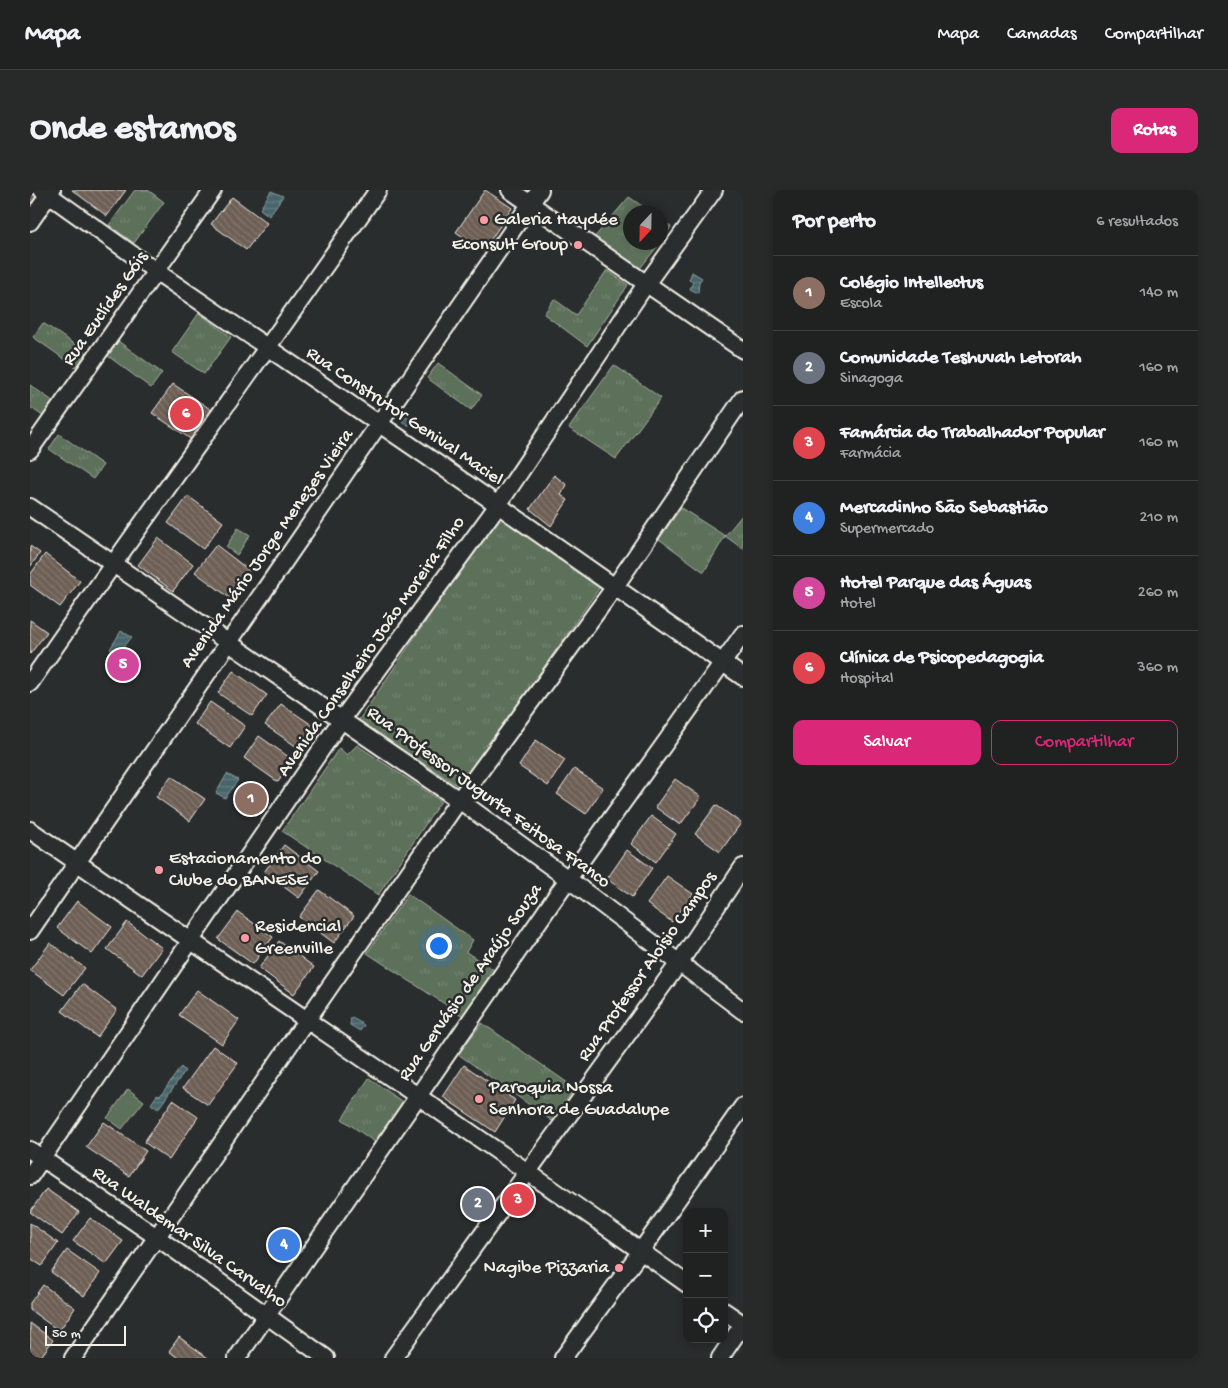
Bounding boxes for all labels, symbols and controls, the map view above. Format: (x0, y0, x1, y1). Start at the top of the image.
text: Mapa (25, 20, 80, 49)
text: Mapa (938, 24, 979, 45)
text: Camadas (1007, 24, 1077, 45)
text: Compartilhar (1105, 24, 1203, 45)
button: Rotas (1111, 108, 1198, 153)
text: Onde estamos (30, 110, 235, 151)
north arrow (623, 205, 668, 250)
place label: Galeria Haydée (494, 209, 618, 232)
text: Por perto (793, 210, 876, 235)
text: 6 resultados (1096, 213, 1178, 232)
marker: Galeria Haydée (478, 214, 490, 226)
place label: Econsult Group (452, 234, 569, 257)
marker: Econsult Group (572, 239, 584, 251)
street label: Rua Euclídes Góis (58, 246, 155, 371)
text: Colégio Intellectus (840, 272, 983, 295)
text: 1 (806, 284, 812, 303)
text: 140 m (1140, 284, 1178, 303)
text: Escola (840, 295, 882, 314)
street label: Rua Construtor Genival Maciel (301, 342, 507, 492)
text: Comunidade Teshuvah Letorah (840, 347, 1082, 370)
text: 2 (805, 359, 813, 378)
text: 160 m (1139, 359, 1178, 378)
text: Sinagoga (840, 370, 903, 389)
pin: 6 (170, 395, 202, 433)
text: Famárcia do Trabalhador Popular (840, 422, 1105, 445)
street label: Avenida Mário Jorge Menezes Vieira (176, 424, 361, 673)
text: 3 (805, 434, 813, 453)
text: 160 m (1139, 434, 1178, 453)
text: Farmácia (840, 445, 901, 464)
text: Mercadinho São Sebastião (840, 497, 1048, 520)
text: 4 (805, 509, 813, 528)
text: 210 m (1139, 509, 1178, 528)
street label: Avenida Conselheiro João Moreira Filho (273, 512, 471, 782)
text: Supermercado (840, 520, 934, 539)
text: Hotel Parque das Águas (840, 572, 1031, 595)
text: 5 (805, 584, 813, 603)
text: 260 m (1138, 584, 1178, 603)
text: Hotel (840, 595, 876, 614)
pin: 5 (107, 646, 139, 684)
text: Clínica de Psicopedagogia (840, 647, 1044, 670)
text: 6 (805, 659, 813, 678)
text: 360 m (1137, 659, 1178, 678)
text: Hospital (840, 670, 894, 689)
street label: Rua Professor Jugurta Feitosa Franco (362, 702, 614, 894)
button: Salvar (793, 720, 981, 765)
button: Compartilhar (991, 720, 1178, 765)
pin: 1 (235, 780, 267, 818)
place label: Estacionamento do Clube do BANESE (169, 848, 322, 893)
marker: Estacionamento do Clube do BANESE (153, 864, 165, 876)
street label: Rua Professor Aloísio Campos (573, 867, 723, 1067)
street label: Rua Gervásio de Araújo Souza (394, 879, 549, 1086)
place label: Residencial Greenville (255, 916, 341, 961)
marker: Residencial Greenville (239, 932, 251, 944)
your location (426, 933, 452, 959)
place label: Paroquia Nossa Senhora de Guadalupe (488, 1077, 670, 1122)
marker: Paroquia Nossa Senhora de Guadalupe (473, 1093, 485, 1105)
street label: Rua Waldemar Silva Carvalho (87, 1162, 291, 1314)
pin: 3 (502, 1181, 534, 1219)
pin: 2 (462, 1185, 494, 1223)
map controls (683, 1208, 728, 1343)
button: + (683, 1208, 728, 1253)
pin: 4 (268, 1226, 300, 1264)
button: − (683, 1253, 728, 1298)
place label: Nagibe Pizzaria (483, 1257, 610, 1280)
marker: Nagibe Pizzaria (613, 1262, 625, 1274)
button: locate (683, 1298, 728, 1343)
scale bar (45, 1323, 126, 1346)
text: 50 m (52, 1326, 81, 1343)

